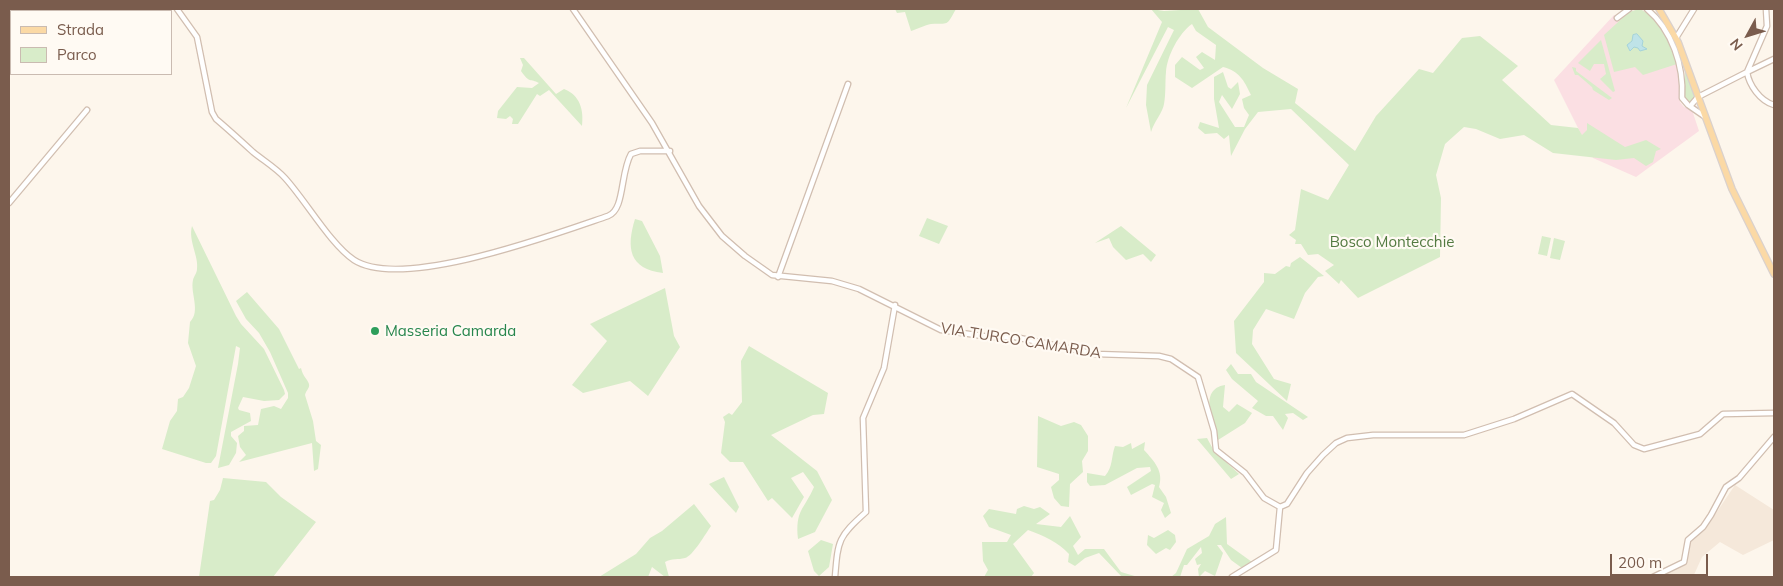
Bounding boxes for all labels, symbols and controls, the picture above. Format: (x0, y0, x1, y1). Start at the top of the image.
legend (10, 10, 172, 75)
north arrow (1723, 10, 1773, 60)
text: Strada (57, 20, 104, 39)
text: N (1726, 35, 1747, 54)
text: Parco (57, 45, 97, 64)
park label: Bosco Montecchie (1330, 233, 1454, 251)
street label: VIA TURCO CAMARDA (939, 319, 1103, 363)
place label: Masseria Camarda (385, 322, 516, 340)
marker: Masseria Camarda (369, 325, 381, 337)
scale bar (1613, 544, 1710, 576)
text: 200 m (1618, 553, 1662, 572)

